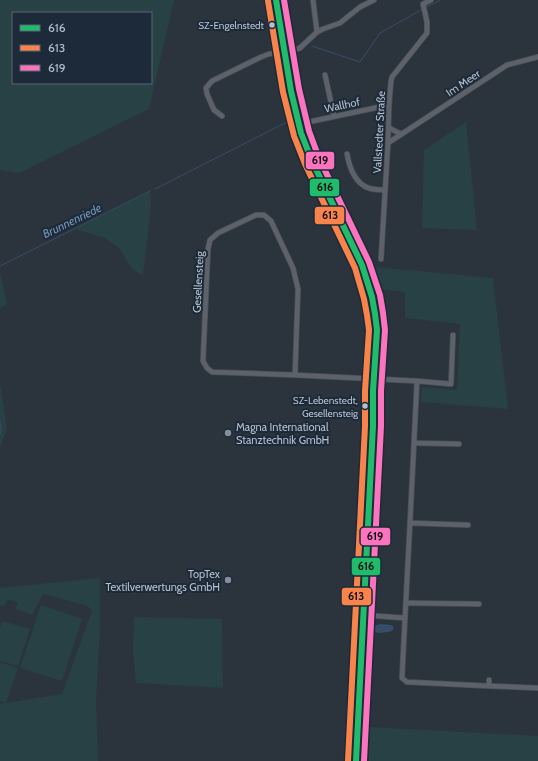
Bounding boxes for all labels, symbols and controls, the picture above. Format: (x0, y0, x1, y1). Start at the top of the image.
legend (12, 12, 152, 84)
place label: SZ-Engelnstedt (198, 19, 265, 32)
text: 616 (48, 20, 66, 35)
marker: SZ-Engelnstedt (267, 20, 277, 30)
text: 613 (48, 40, 65, 55)
text: 619 (48, 60, 66, 75)
street label: Im Meer (443, 66, 483, 100)
street label: Vallstedter Straße (370, 90, 388, 174)
street label: Wallhof (323, 94, 361, 116)
line badge: 619 (305, 151, 335, 170)
text: 619 (312, 153, 328, 167)
line badge: 616 (309, 178, 340, 197)
text: 616 (317, 180, 333, 194)
water label: Brunnenriede (40, 200, 104, 241)
line badge: 613 (314, 206, 345, 225)
text: 613 (322, 208, 338, 222)
street label: Gesellensteig (189, 250, 207, 313)
place label: SZ-Lebenstedt, Gesellensteig (293, 394, 359, 420)
marker: SZ-Lebenstedt, Gesellensteig (360, 401, 370, 411)
place label: Magna International Stanztechnik GmbH (236, 420, 329, 447)
marker: Magna International Stanztechnik GmbH (223, 428, 233, 438)
line badge: 619 (360, 527, 391, 546)
text: 619 (367, 529, 383, 543)
line badge: 616 (351, 557, 381, 576)
text: 616 (358, 559, 374, 573)
place label: TopTex Textilverwertungs GmbH (105, 567, 221, 594)
marker: TopTex Textilverwertungs GmbH (223, 575, 233, 585)
line badge: 613 (341, 587, 372, 606)
text: 613 (348, 589, 364, 603)

